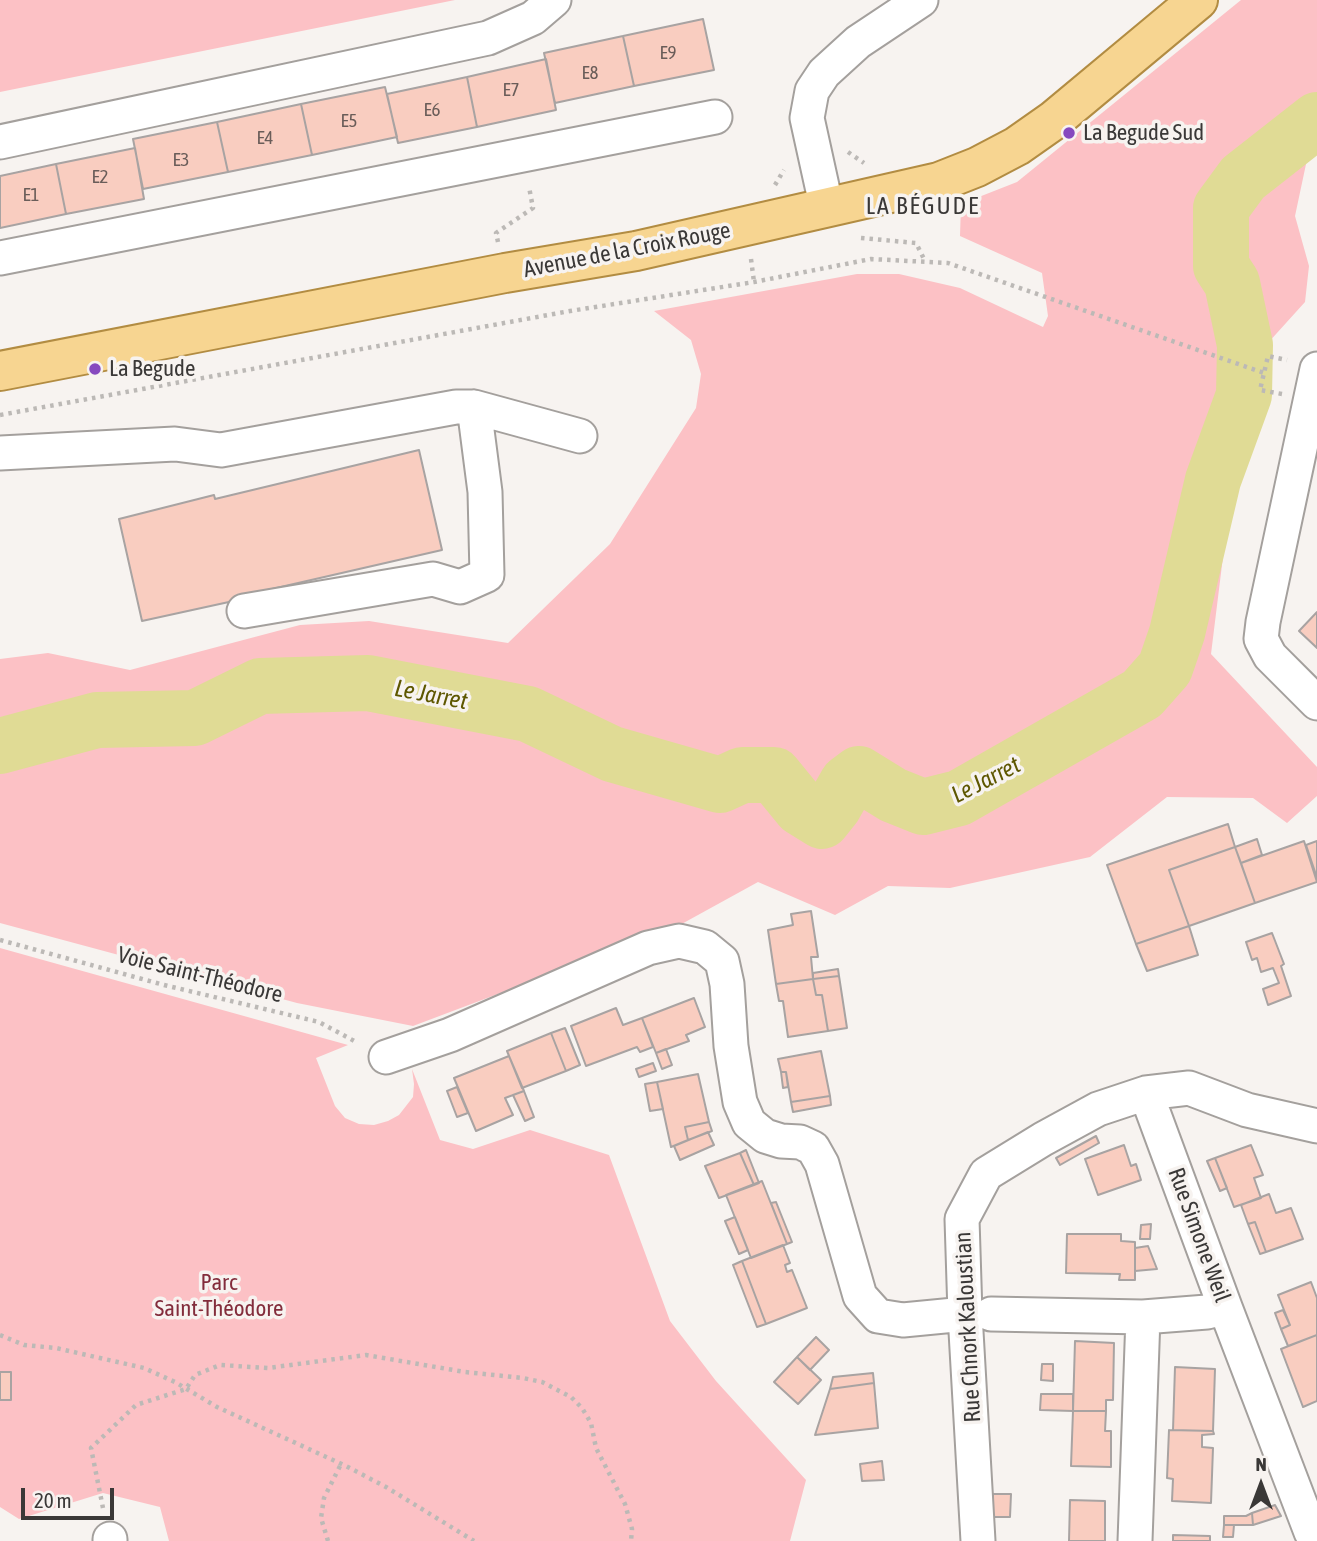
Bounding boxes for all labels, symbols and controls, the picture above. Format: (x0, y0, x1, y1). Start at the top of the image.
house number: E9 (659, 42, 677, 64)
house number: E8 (581, 62, 599, 84)
house number: E7 (502, 79, 520, 101)
house number: E6 (423, 99, 441, 121)
house number: E5 (340, 110, 358, 132)
place label: La Begude Sud (1083, 119, 1204, 147)
marker: La Begude Sud (1061, 125, 1077, 141)
house number: E4 (256, 127, 274, 149)
house number: E3 (172, 149, 190, 171)
house number: E2 (91, 166, 109, 188)
house number: E1 (22, 184, 40, 206)
district label: LA BÉGUDE (867, 192, 979, 220)
street label: Avenue de la Croix Rouge (521, 216, 733, 284)
place label: La Begude (109, 355, 195, 383)
marker: La Begude (87, 361, 103, 377)
water label: Le Jarret (392, 674, 470, 716)
water label: Le Jarret (947, 750, 1025, 810)
street label: Voie Saint-Théodore (115, 941, 285, 1009)
street label: Rue Simone Weil (1162, 1164, 1236, 1306)
street label: Rue Chnork Kaloustian (949, 1231, 987, 1423)
park label: Parc Saint-Théodore (155, 1269, 283, 1323)
north arrow (1226, 1450, 1296, 1520)
text: N (1255, 1453, 1267, 1475)
scale bar (24, 1474, 117, 1518)
text: 20 m (34, 1488, 72, 1512)

